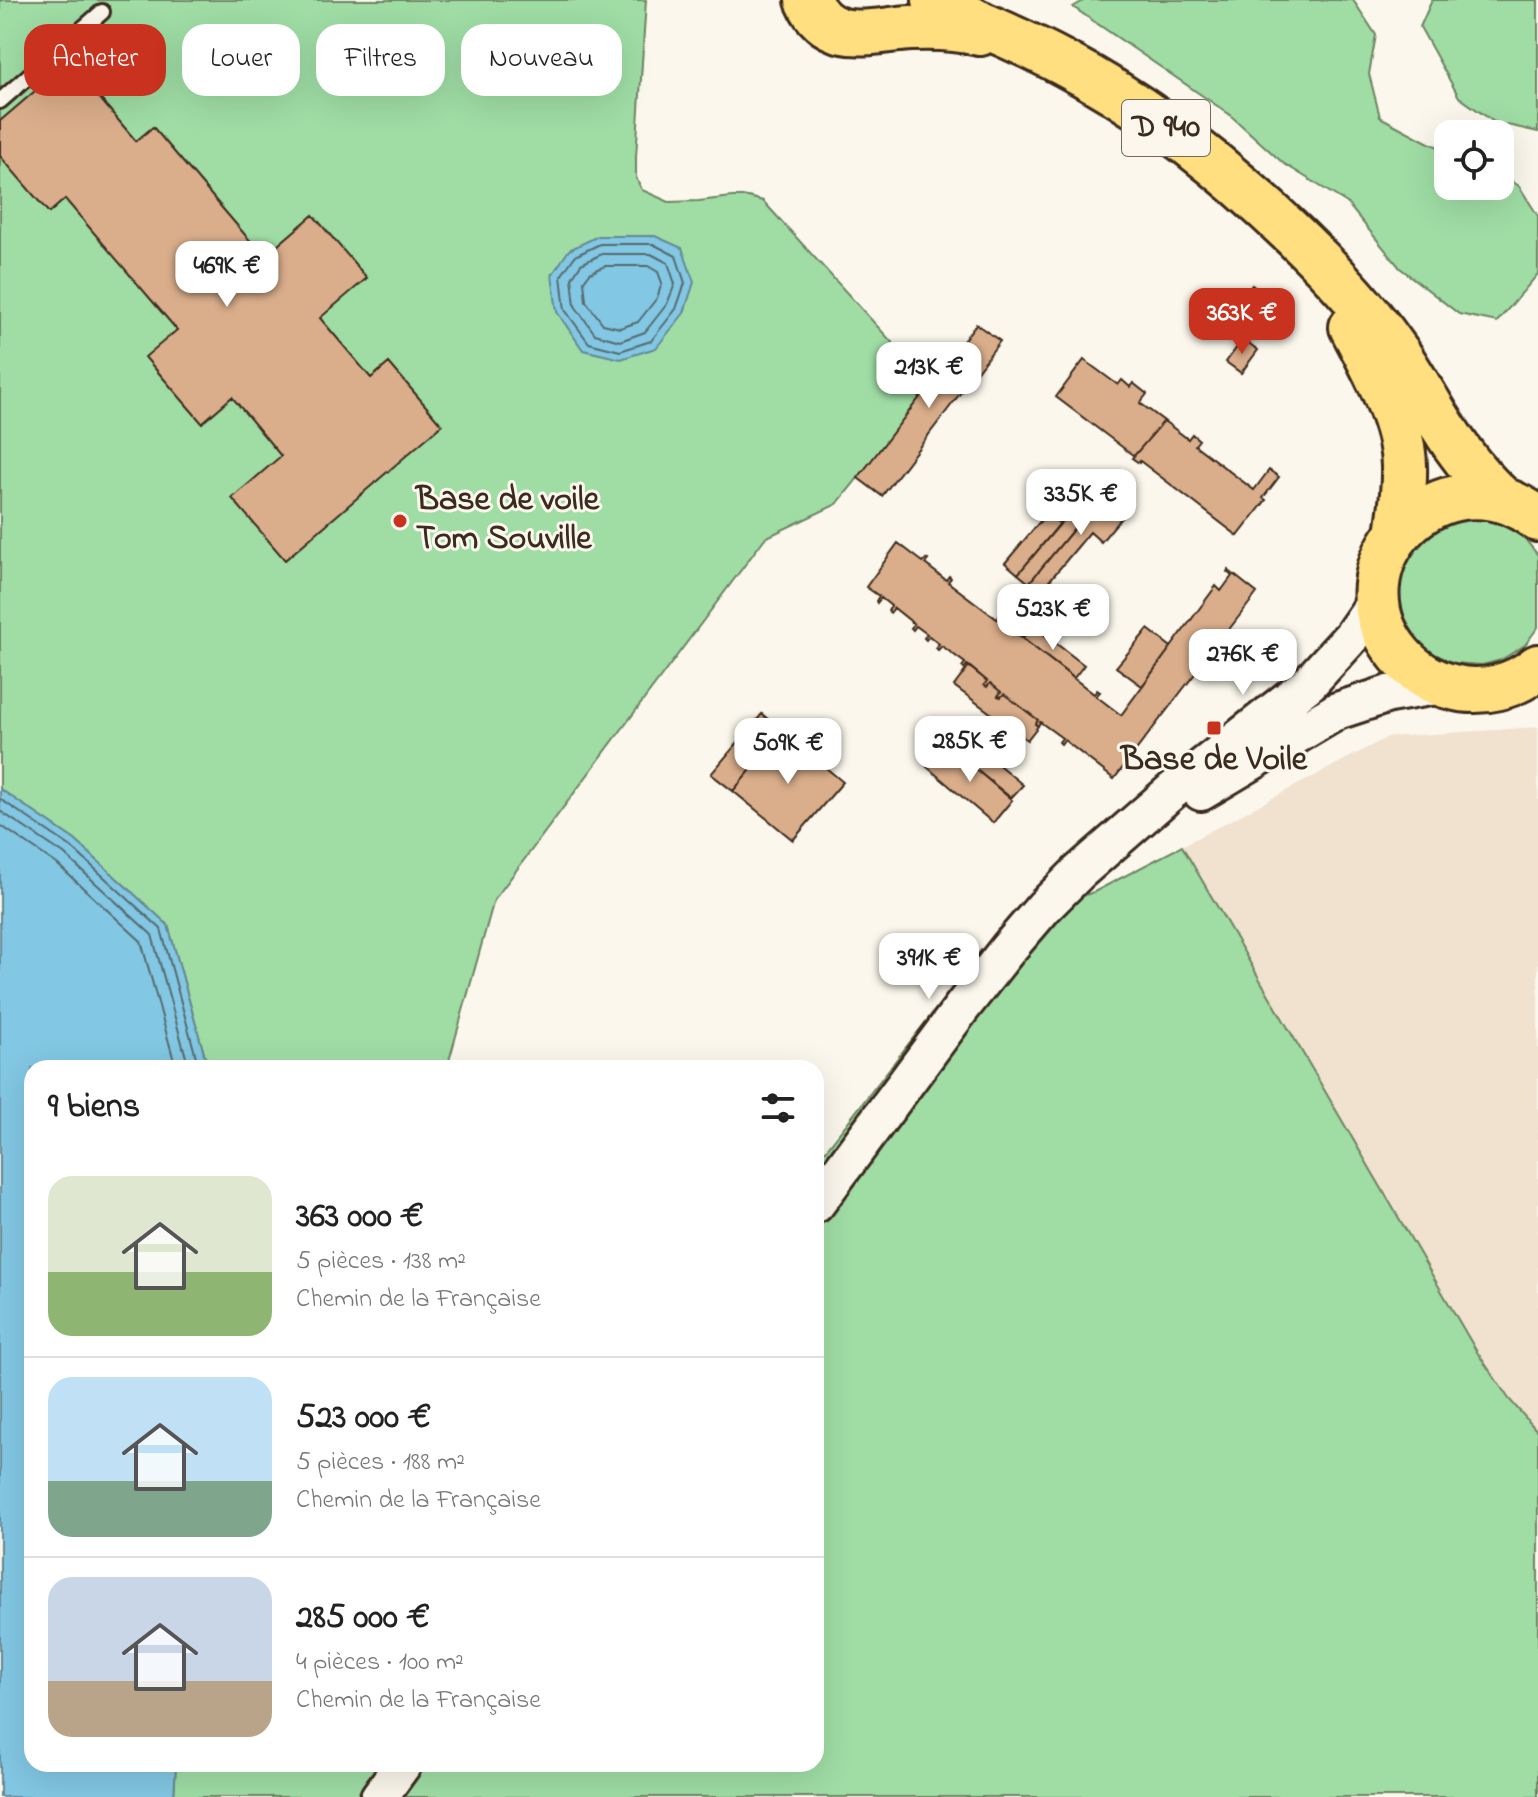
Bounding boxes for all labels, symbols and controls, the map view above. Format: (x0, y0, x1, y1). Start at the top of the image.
chip: Acheter (24, 24, 166, 96)
chip: Louer (182, 24, 300, 96)
chip: Filtres (316, 24, 445, 96)
chip: Nouveau (461, 24, 622, 96)
road number: D 940 (1122, 100, 1210, 156)
map controls (1434, 120, 1514, 200)
button: locate (1434, 120, 1514, 200)
pin: 469K € (162, 241, 292, 309)
text: 469K € (193, 248, 261, 286)
pin: 363K € (1177, 288, 1307, 356)
text: 363K € (1207, 295, 1277, 333)
pin: 213K € (864, 342, 994, 410)
text: 213K € (894, 349, 964, 387)
pin: 335K € (1016, 469, 1146, 537)
place label: Base de voile Tom Souville (414, 476, 600, 565)
text: 335K € (1044, 476, 1118, 514)
marker: Base de voile Tom Souville (391, 512, 409, 530)
pin: 523K € (988, 584, 1118, 652)
text: 523K € (1015, 591, 1091, 629)
pin: 276K € (1178, 629, 1308, 697)
text: 276K € (1207, 636, 1279, 674)
pin: 285K € (905, 716, 1035, 784)
pin: 509K € (723, 718, 853, 786)
marker: Base de Voile (1205, 719, 1223, 737)
text: 285K € (933, 723, 1007, 761)
text: 509K € (752, 725, 824, 763)
place label: Base de Voile (1119, 736, 1308, 786)
pin: 391K € (864, 933, 994, 1001)
text: 391K € (897, 940, 961, 978)
text: 9 biens (48, 1083, 140, 1133)
icon: filters (756, 1086, 800, 1130)
text: 363 000 € (296, 1193, 424, 1243)
icon: home (112, 1208, 208, 1304)
text: 5 pièces · 138 m² (296, 1243, 466, 1281)
text: Chemin de la Française (296, 1281, 541, 1319)
text: 523 000 € (296, 1394, 431, 1444)
icon: home (112, 1409, 208, 1505)
text: 5 pièces · 188 m² (296, 1444, 465, 1482)
text: Chemin de la Française (296, 1482, 541, 1520)
text: 285 000 € (296, 1594, 430, 1644)
icon: home (112, 1609, 208, 1705)
text: 4 pièces · 100 m² (296, 1644, 464, 1682)
text: Chemin de la Française (296, 1682, 541, 1720)

